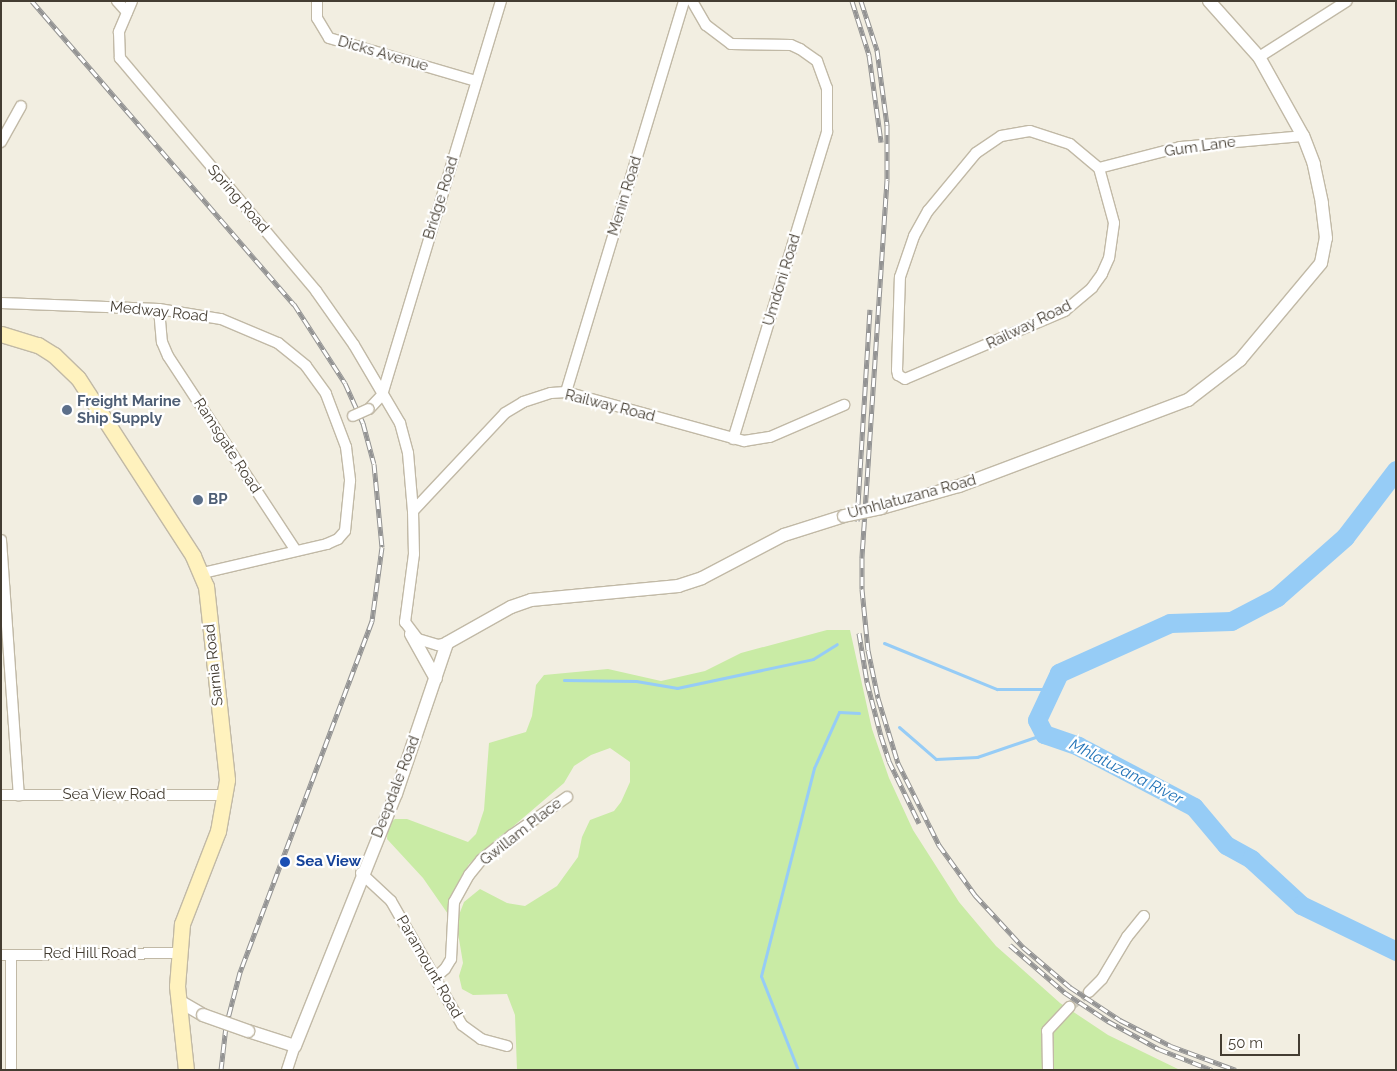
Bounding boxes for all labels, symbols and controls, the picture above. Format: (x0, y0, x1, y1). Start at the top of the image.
street label: Dicks Avenue (335, 32, 431, 76)
street label: Gum Lane (1163, 133, 1237, 161)
street label: Bridge Road (420, 154, 462, 242)
street label: Menin Road (604, 154, 646, 238)
street label: Spring Road (203, 161, 273, 237)
street label: Umdoni Road (759, 232, 805, 328)
street label: Railway Road (983, 297, 1075, 353)
street label: Medway Road (109, 298, 209, 326)
street label: Railway Road (563, 386, 657, 426)
place label: Freight Marine Ship Supply (77, 392, 181, 427)
street label: Ramsgate Road (190, 395, 264, 497)
marker: Freight Marine Ship Supply (61, 404, 73, 416)
street label: Umhlatuzana Road (846, 471, 978, 523)
place label: BP (208, 491, 228, 509)
marker: BP (192, 494, 204, 506)
street label: Sarnia Road (201, 623, 227, 707)
street label: Deepdale Road (368, 733, 424, 841)
water label: Mhlatuzana River (1066, 735, 1186, 809)
street label: Sea View Road (62, 786, 166, 804)
street label: Gwillam Place (477, 795, 565, 869)
place label: Sea View (296, 853, 362, 871)
marker: Sea View (278, 855, 292, 869)
street label: Paramount Road (392, 912, 466, 1022)
street label: Red Hill Road (43, 945, 137, 963)
scale bar (1222, 1024, 1302, 1056)
text: 50 m (1228, 1034, 1263, 1052)

